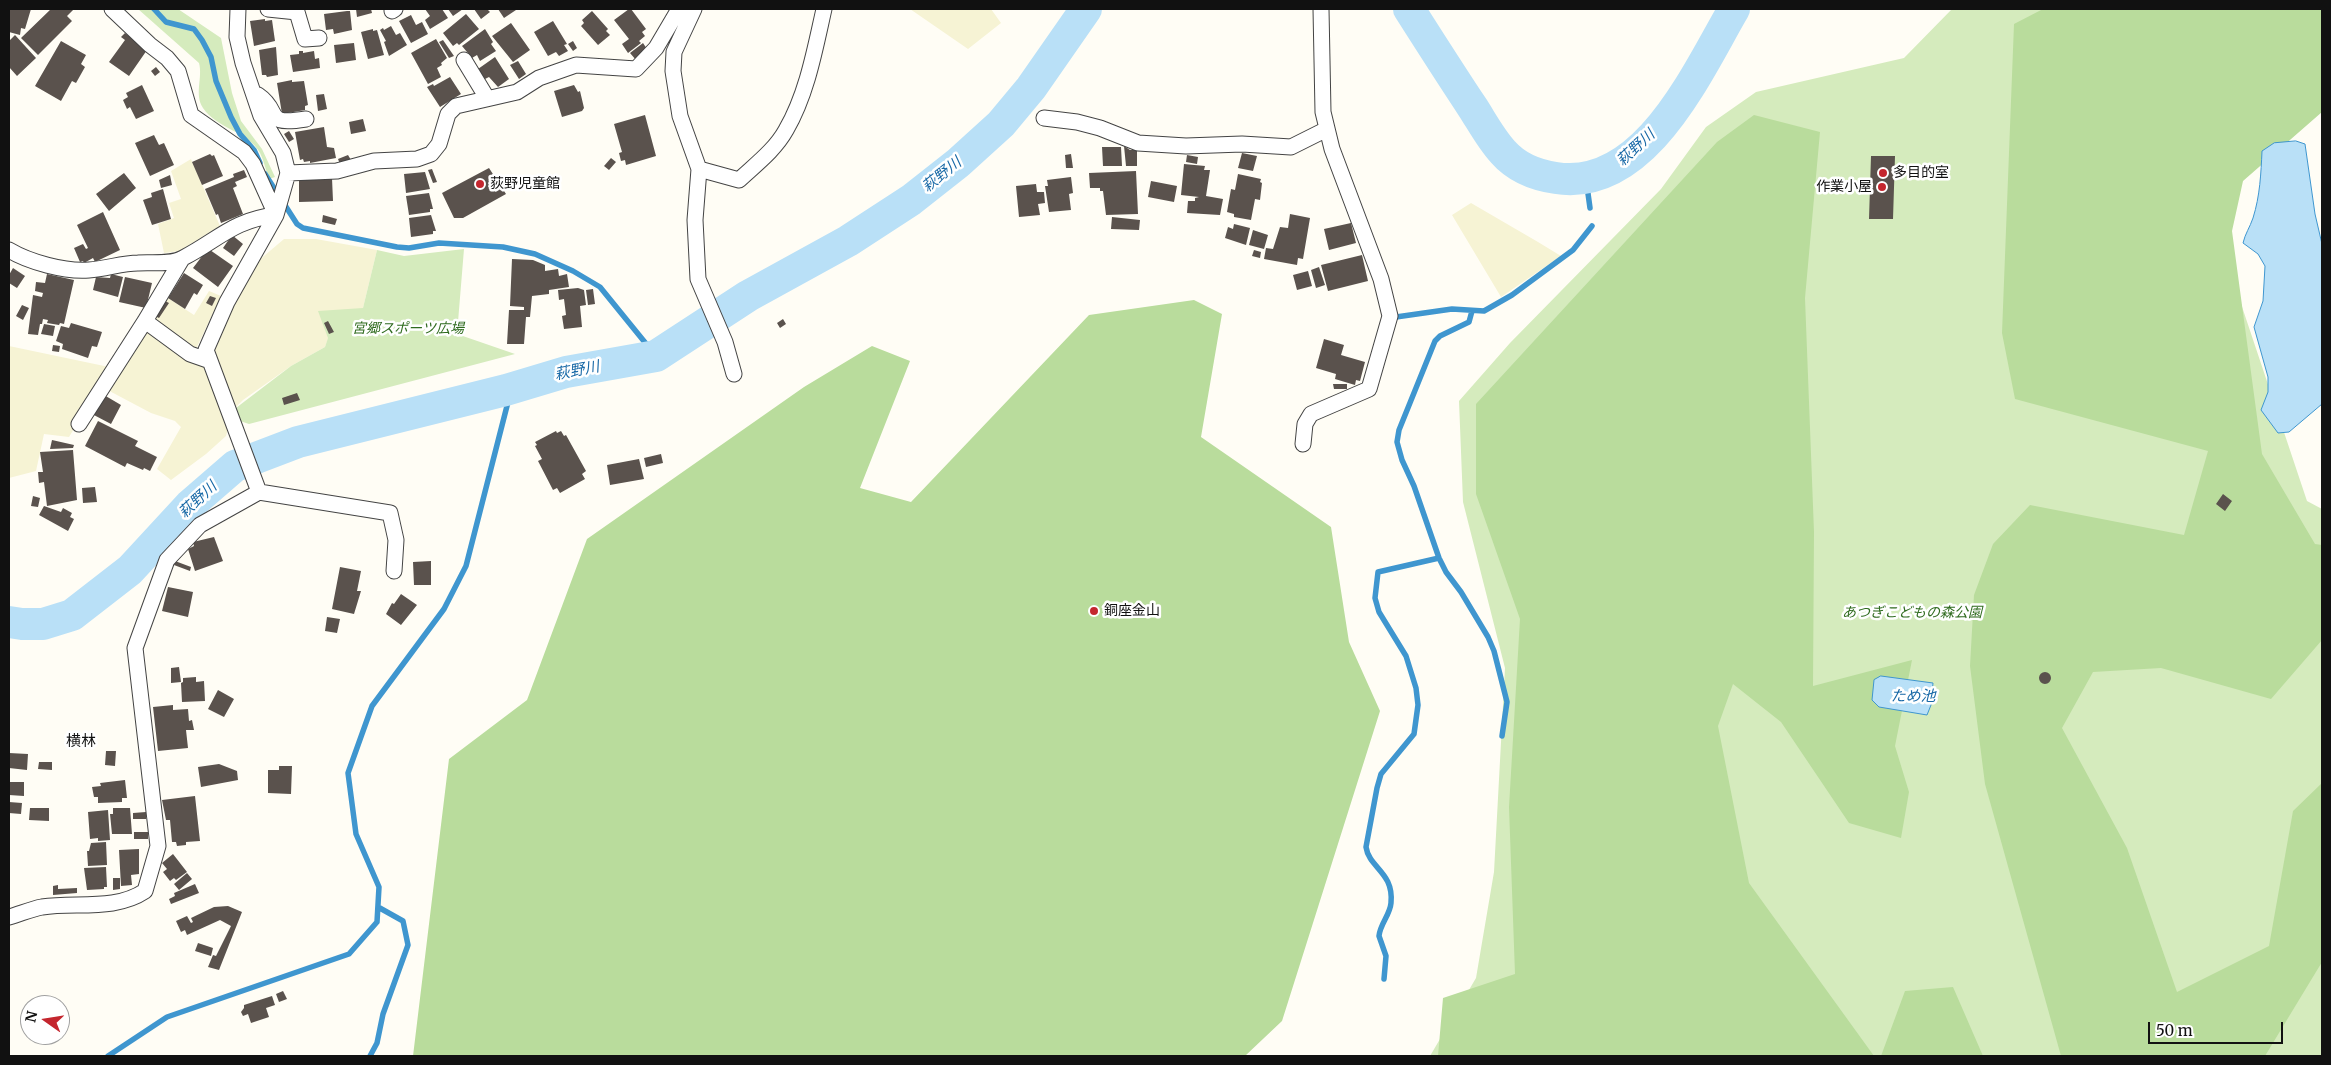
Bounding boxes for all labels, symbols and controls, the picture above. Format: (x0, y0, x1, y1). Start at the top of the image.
water label: 萩野川 (1613, 126, 1659, 170)
water label: 萩野川 (919, 154, 965, 196)
place label: 多目的室 (1893, 165, 1949, 181)
marker: 多目的室 (1877, 167, 1889, 179)
place label: 荻野児童館 (490, 176, 560, 192)
marker: 荻野児童館 (474, 178, 486, 190)
place label: 作業小屋 (1816, 179, 1872, 195)
marker: 作業小屋 (1876, 181, 1888, 193)
park label: 宮郷スポーツ広場 (352, 321, 464, 337)
water label: 萩野川 (553, 358, 601, 384)
water label: 萩野川 (175, 478, 221, 522)
place label: 銅座金山 (1104, 603, 1160, 619)
marker: 銅座金山 (1088, 605, 1100, 617)
park label: あつぎこどもの森公園 (1842, 605, 1982, 621)
water label: ため池 (1891, 688, 1935, 706)
district label: 横林 (66, 733, 96, 751)
north arrow (20, 995, 70, 1045)
text: N (21, 1009, 41, 1024)
scale bar (2151, 1012, 2286, 1044)
text: 50 m (2156, 1021, 2193, 1040)

